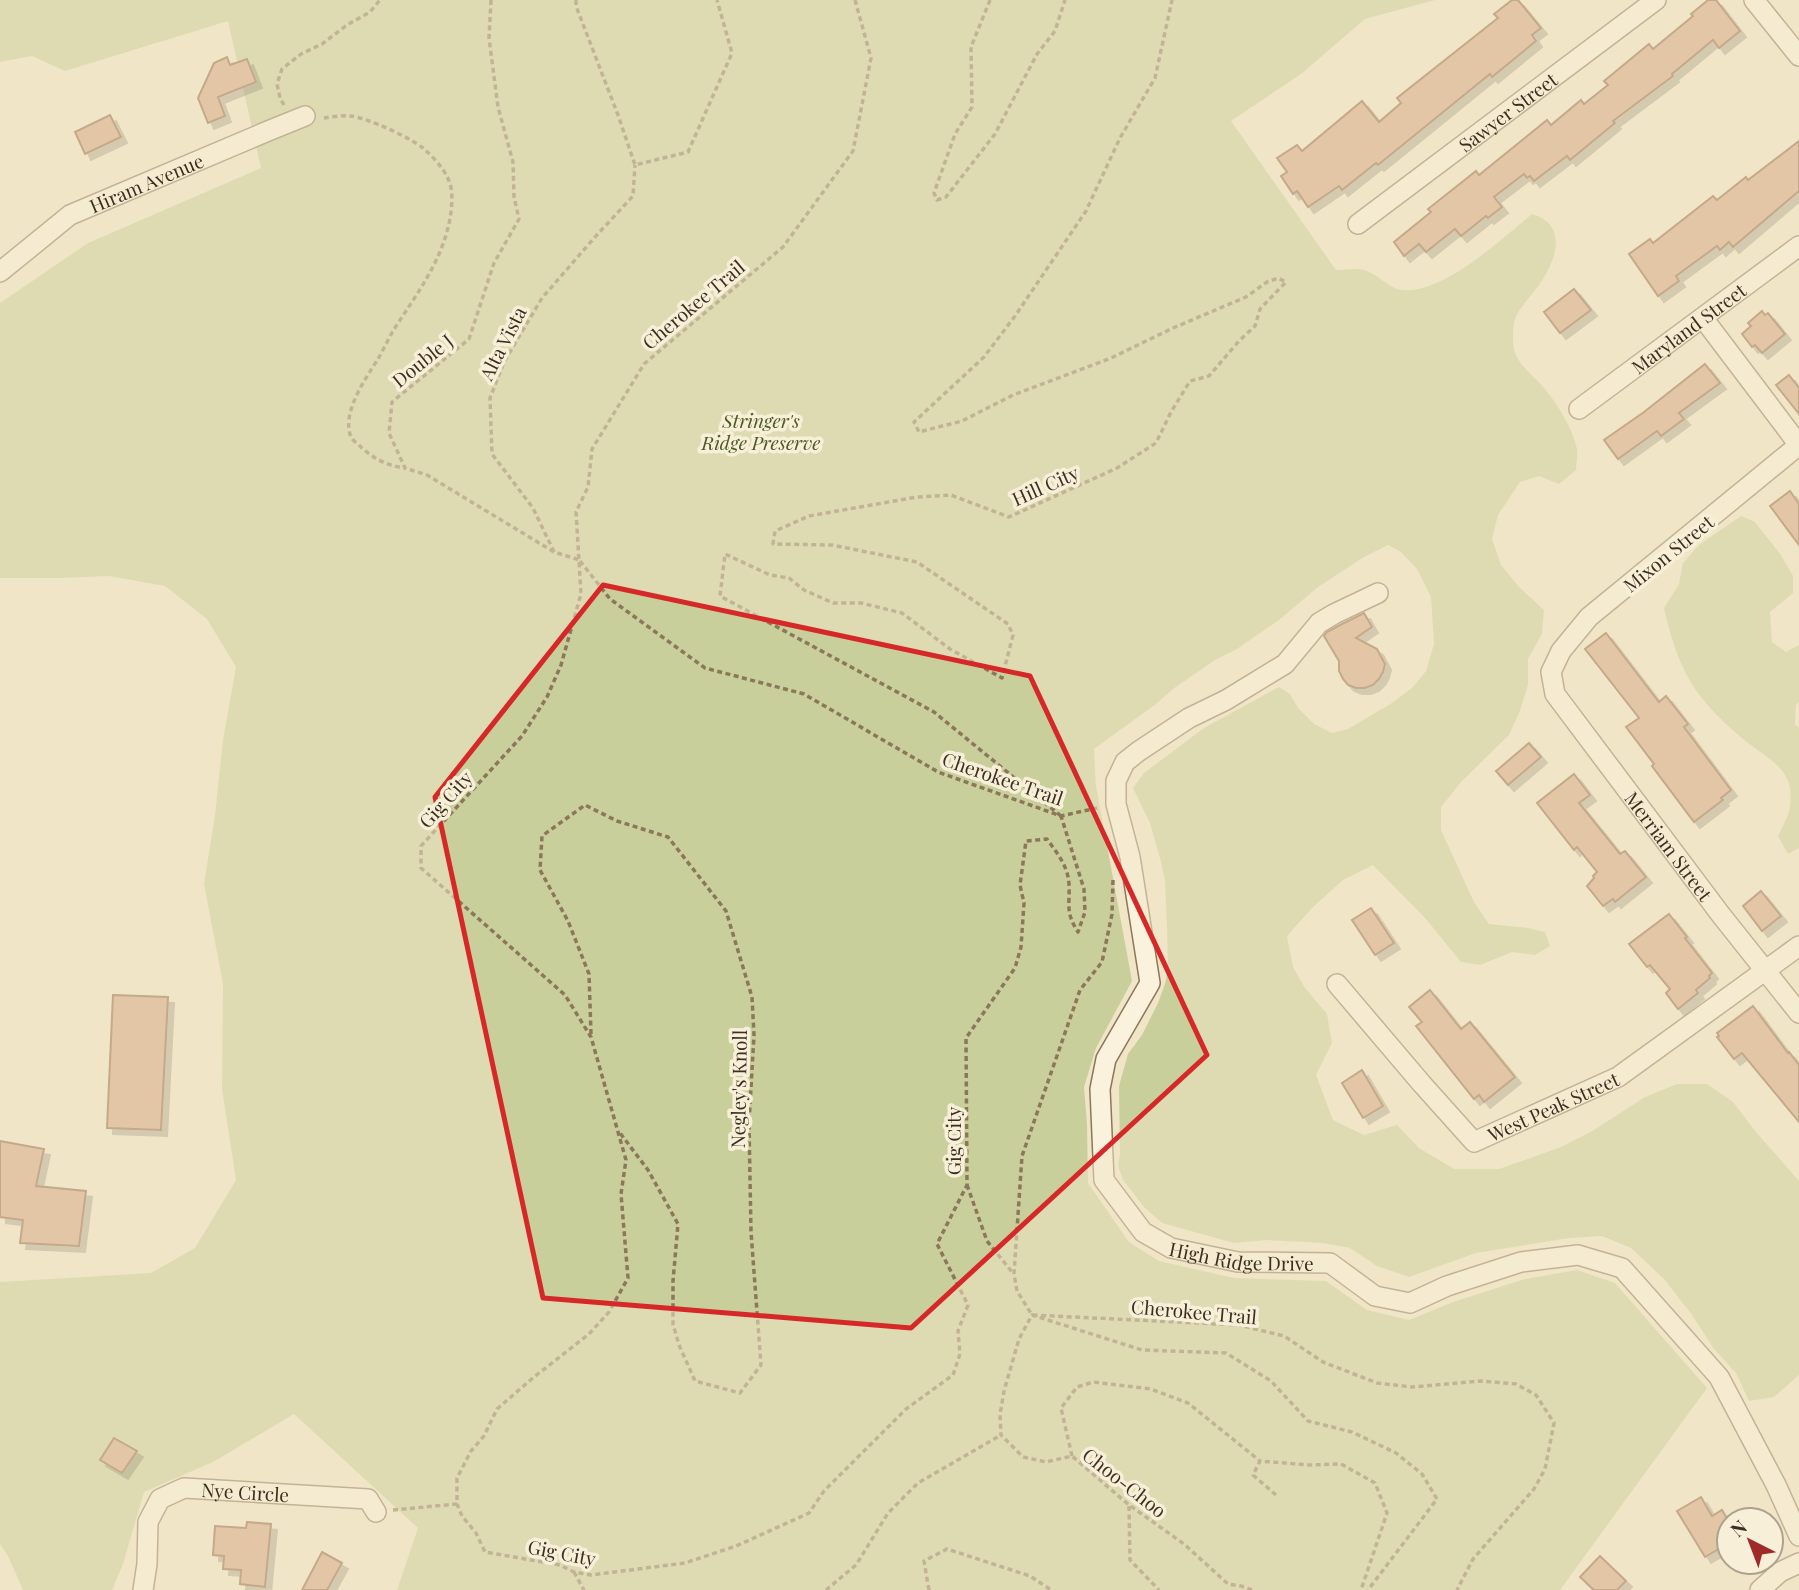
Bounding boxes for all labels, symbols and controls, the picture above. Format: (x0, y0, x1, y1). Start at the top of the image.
street label: Sawyer Street (1453, 66, 1562, 157)
street label: Hiram Avenue (85, 147, 207, 218)
street label: Cherokee Trail (636, 253, 750, 355)
street label: Maryland Street (1626, 277, 1751, 379)
street label: Alta Vista (472, 301, 532, 385)
street label: Double J (386, 327, 458, 393)
park label: Stringer's Ridge Preserve (701, 407, 820, 455)
street label: Hill City (1008, 459, 1083, 511)
street label: Mixon Street (1617, 508, 1719, 597)
street label: Cherokee Trail (939, 745, 1067, 811)
street label: Gig City (412, 764, 478, 833)
street label: Merriam Street (1619, 786, 1719, 906)
street label: Negley's Knoll (724, 1029, 752, 1149)
street label: West Peak Street (1483, 1065, 1623, 1148)
street label: Gig City (940, 1106, 966, 1175)
street label: High Ridge Drive (1167, 1235, 1314, 1276)
street label: Cherokee Trail (1130, 1293, 1259, 1330)
street label: Choo-Choo (1078, 1441, 1172, 1523)
street label: Nye Circle (201, 1476, 290, 1507)
north arrow (1715, 1506, 1785, 1576)
text: N (1724, 1513, 1752, 1542)
street label: Gig City (526, 1533, 599, 1571)

